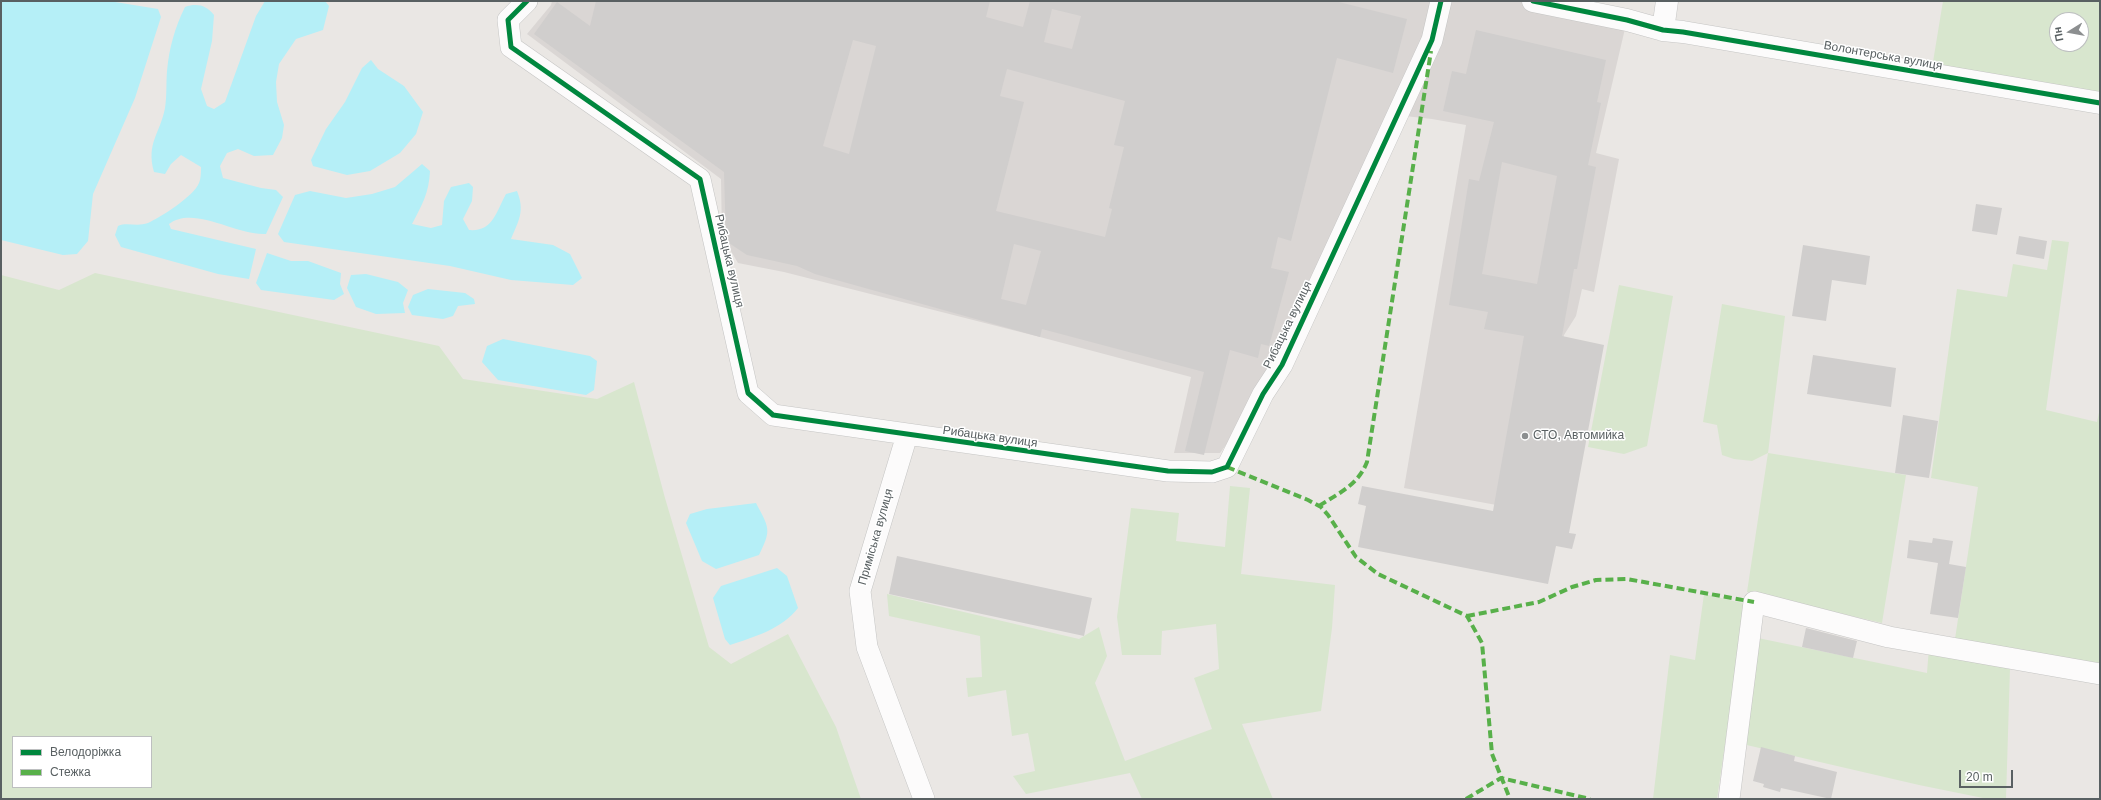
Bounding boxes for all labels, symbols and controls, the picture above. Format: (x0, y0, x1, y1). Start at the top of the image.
north arrow (2049, 12, 2089, 52)
text: Пн (2051, 26, 2065, 42)
street label: Волонтерська вулиця (1823, 38, 1943, 74)
street label: Рибацька вулиця (711, 213, 747, 309)
street label: Рибацька вулиця (1261, 279, 1315, 371)
street label: Рибацька вулиця (942, 423, 1038, 451)
place label: СТО, Автомийка (1533, 429, 1624, 443)
marker: СТО, Автомийка (1520, 431, 1530, 441)
street label: Приміська вулиця (855, 487, 897, 587)
legend (12, 736, 152, 788)
text: Велодоріжка (50, 745, 121, 759)
scale bar (1961, 762, 2015, 788)
text: Стежка (50, 765, 91, 779)
text: 20 m (1966, 770, 1993, 784)

